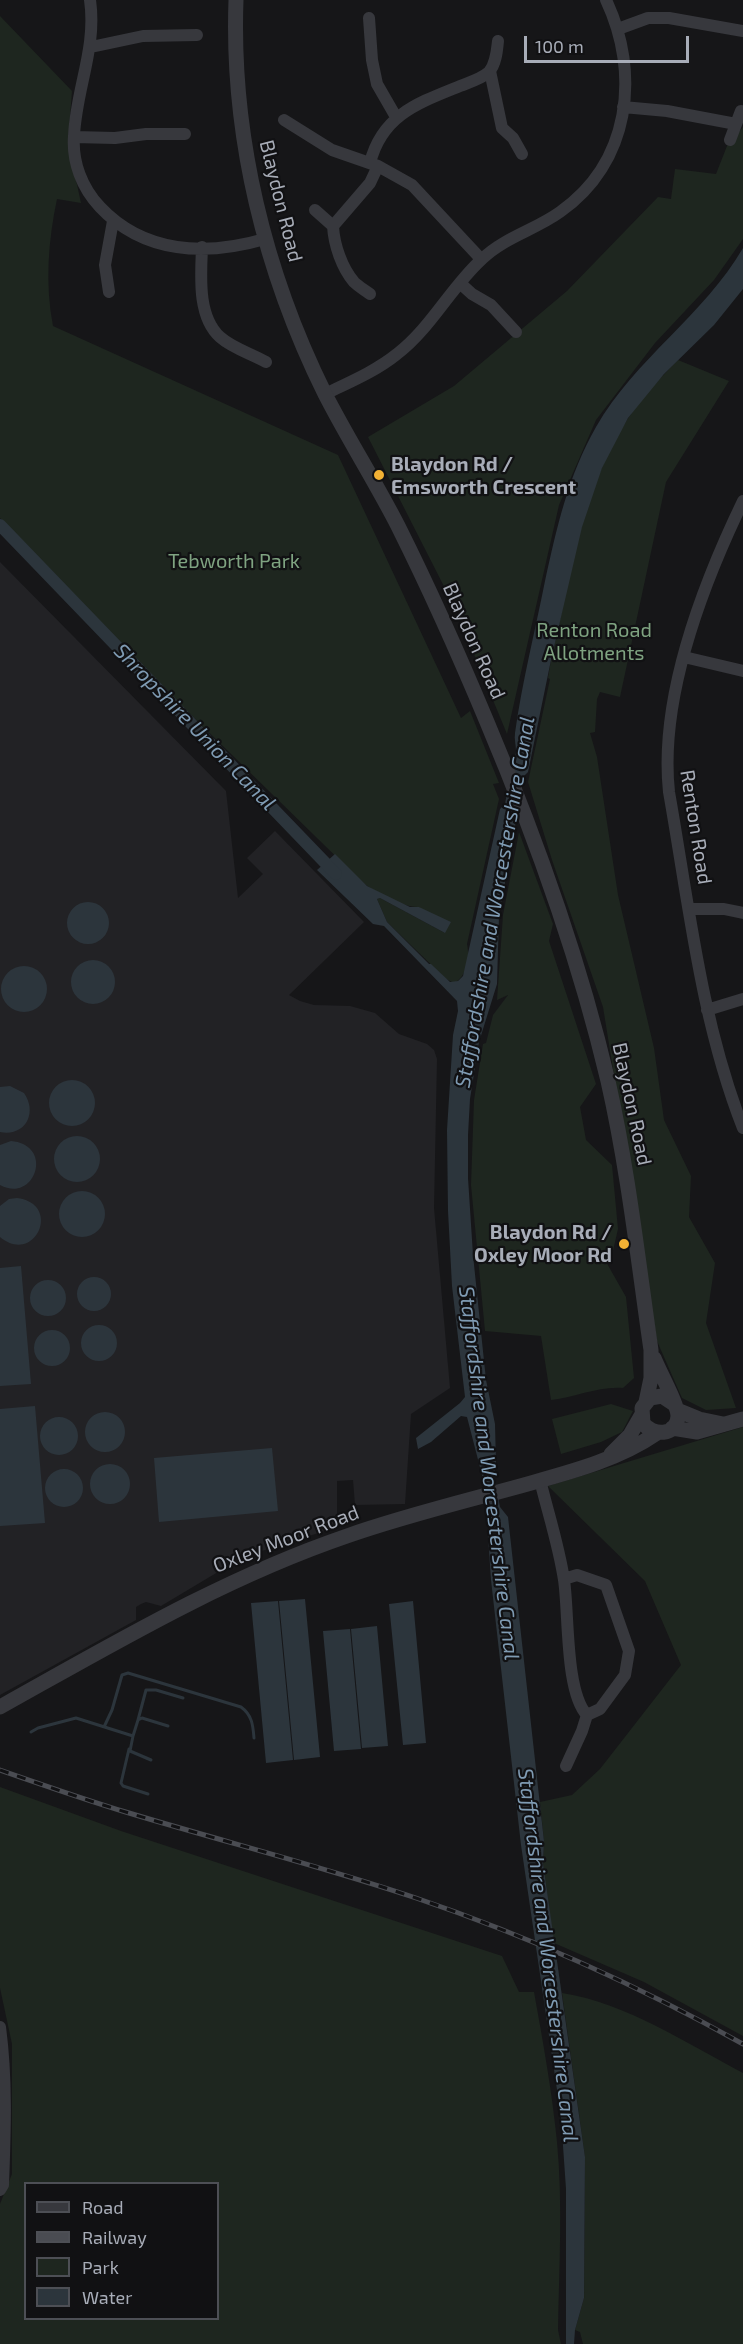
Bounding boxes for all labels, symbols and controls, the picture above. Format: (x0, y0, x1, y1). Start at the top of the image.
scale bar (527, 24, 692, 62)
text: 100 m (535, 35, 584, 57)
street label: Blaydon Road (254, 138, 308, 264)
place label: Blaydon Rd / Emsworth Crescent (391, 452, 576, 499)
marker: Blaydon Rd / Emsworth Crescent (372, 468, 386, 482)
park label: Tebworth Park (168, 549, 300, 573)
street label: Blaydon Road (438, 579, 510, 703)
park label: Renton Road Allotments (536, 618, 652, 665)
water label: Shropshire Union Canal (109, 638, 281, 816)
water label: Staffordshire and Worcestershire Canal (450, 714, 540, 1090)
street label: Renton Road (675, 768, 717, 886)
street label: Blaydon Road (607, 1040, 657, 1168)
place label: Blaydon Rd / Oxley Moor Rd (474, 1220, 612, 1267)
marker: Blaydon Rd / Oxley Moor Rd (617, 1237, 631, 1251)
water label: Staffordshire and Worcestershire Canal (454, 1285, 524, 1661)
street label: Oxley Moor Road (210, 1500, 362, 1578)
water label: Staffordshire and Worcestershire Canal (513, 1767, 583, 2143)
legend (24, 2182, 219, 2320)
text: Road (82, 2196, 123, 2218)
text: Railway (82, 2226, 147, 2248)
text: Park (82, 2256, 119, 2278)
text: Water (82, 2286, 132, 2308)

